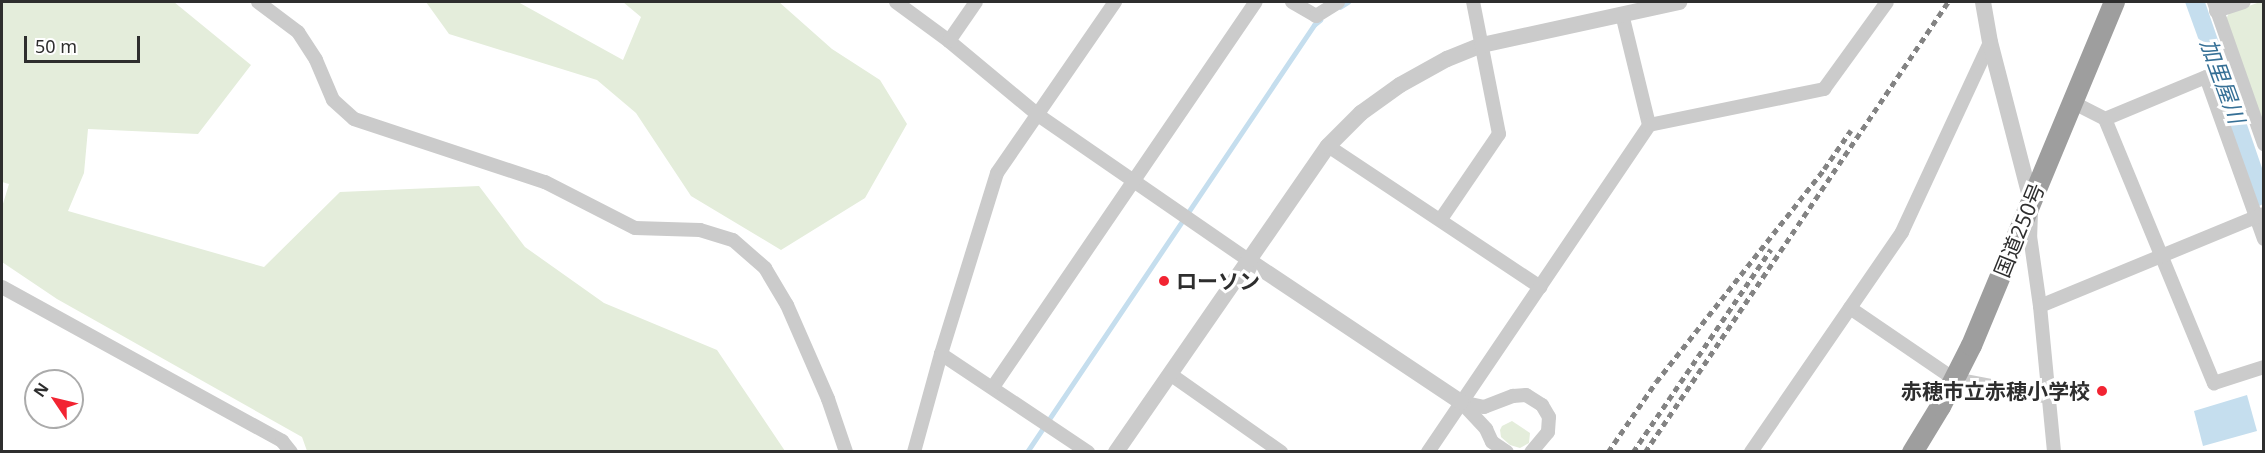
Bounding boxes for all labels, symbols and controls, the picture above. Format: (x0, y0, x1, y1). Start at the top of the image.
scale bar (27, 24, 142, 62)
text: 50 m (35, 34, 77, 58)
water label: 加里屋川 (2196, 35, 2250, 127)
street label: 国道250号 (1989, 179, 2049, 281)
place label: ローソン (1176, 268, 1260, 294)
marker: ローソン (1157, 274, 1171, 288)
north arrow (24, 369, 84, 429)
text: N (28, 378, 54, 401)
place label: 赤穂市立赤穂小学校 (1901, 378, 2090, 404)
marker: 赤穂市立赤穂小学校 (2095, 384, 2109, 398)

